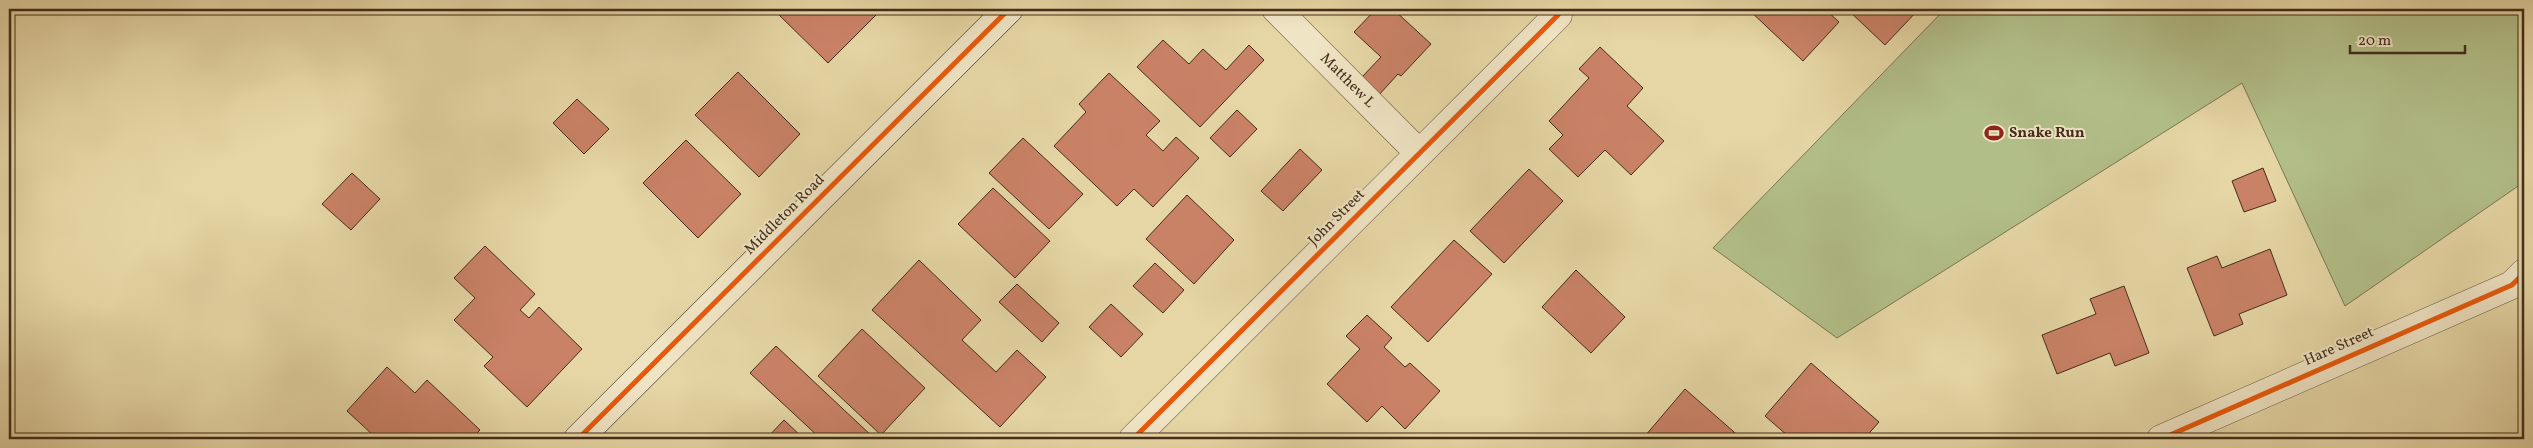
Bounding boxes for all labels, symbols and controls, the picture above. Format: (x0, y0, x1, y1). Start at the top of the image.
scale bar (2350, 22, 2466, 54)
text: 20 m (2358, 31, 2391, 52)
street label: Matthew L (1315, 49, 1380, 114)
sports icon: Snake Run (1983, 122, 2005, 144)
place label: Snake Run (2009, 123, 2085, 144)
street label: Middleton Road (740, 170, 830, 260)
street label: John Street (1304, 185, 1370, 251)
street label: Hare Street (2301, 322, 2377, 372)

